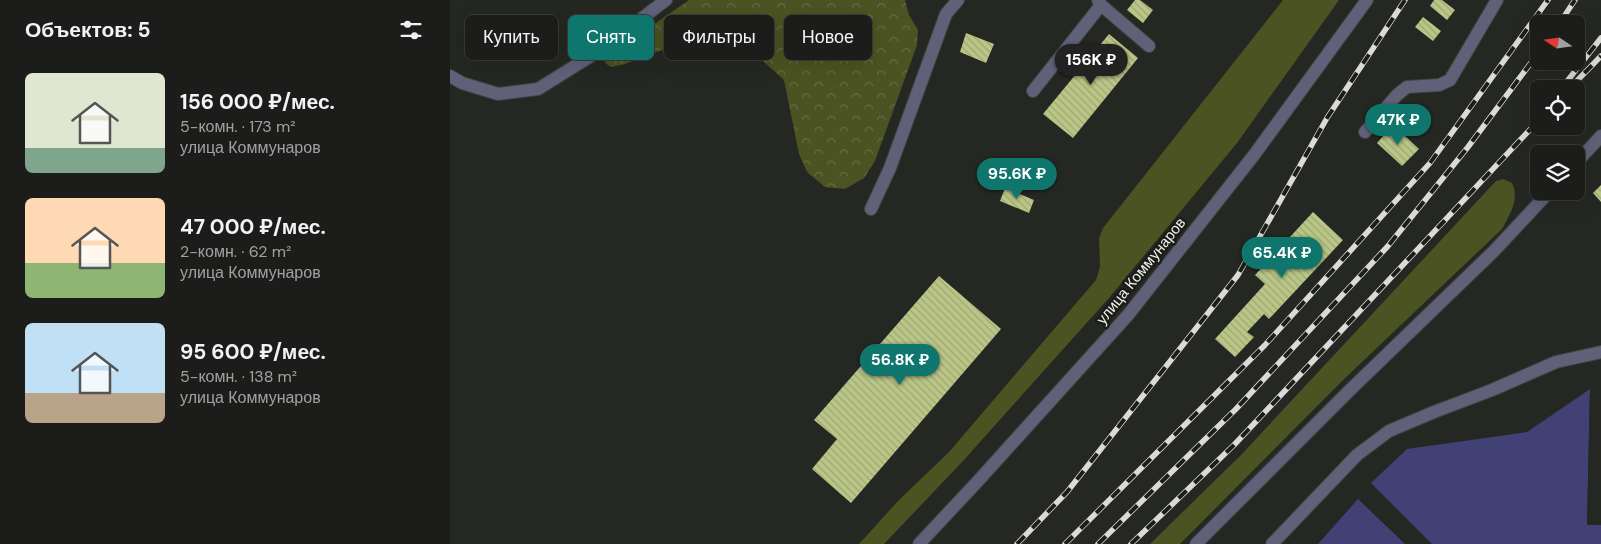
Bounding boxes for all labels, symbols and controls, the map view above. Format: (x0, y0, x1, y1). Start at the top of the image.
chip: Купить (465, 15, 558, 60)
chip: Снять (568, 15, 654, 60)
chip: Фильтры (664, 15, 774, 60)
chip: Новое (784, 15, 872, 60)
north arrow (1530, 15, 1585, 70)
map controls (1530, 15, 1585, 200)
text: Объектов: 5 (25, 16, 151, 44)
icon: filters (397, 16, 425, 44)
pin: 156K ₽ (1050, 44, 1132, 86)
text: 156K ₽ (1066, 49, 1116, 70)
button: locate (1530, 80, 1585, 135)
text: 156 000 ₽/мес. (180, 88, 335, 116)
icon: home (65, 93, 125, 153)
pin: 47K ₽ (1363, 104, 1433, 146)
text: 47K ₽ (1376, 109, 1420, 130)
text: 5-комн. · 173 m² (180, 116, 296, 137)
text: улица Коммунаров (180, 137, 321, 158)
button: layers (1530, 145, 1585, 200)
pin: 95.6K ₽ (971, 158, 1063, 200)
text: 95.6K ₽ (988, 163, 1046, 184)
text: 47 000 ₽/мес. (180, 213, 326, 241)
street label: улица Коммунаров (1092, 213, 1190, 329)
icon: home (65, 218, 125, 278)
pin: 65.4K ₽ (1236, 236, 1328, 279)
text: 2-комн. · 62 m² (180, 241, 291, 262)
text: 65.4K ₽ (1253, 242, 1311, 263)
text: улица Коммунаров (180, 262, 321, 283)
text: 95 600 ₽/мес. (180, 338, 326, 366)
icon: home (65, 343, 125, 403)
pin: 56.8K ₽ (854, 344, 946, 386)
text: 56.8K ₽ (871, 349, 929, 370)
text: 5-комн. · 138 m² (180, 366, 297, 387)
text: улица Коммунаров (180, 387, 321, 408)

